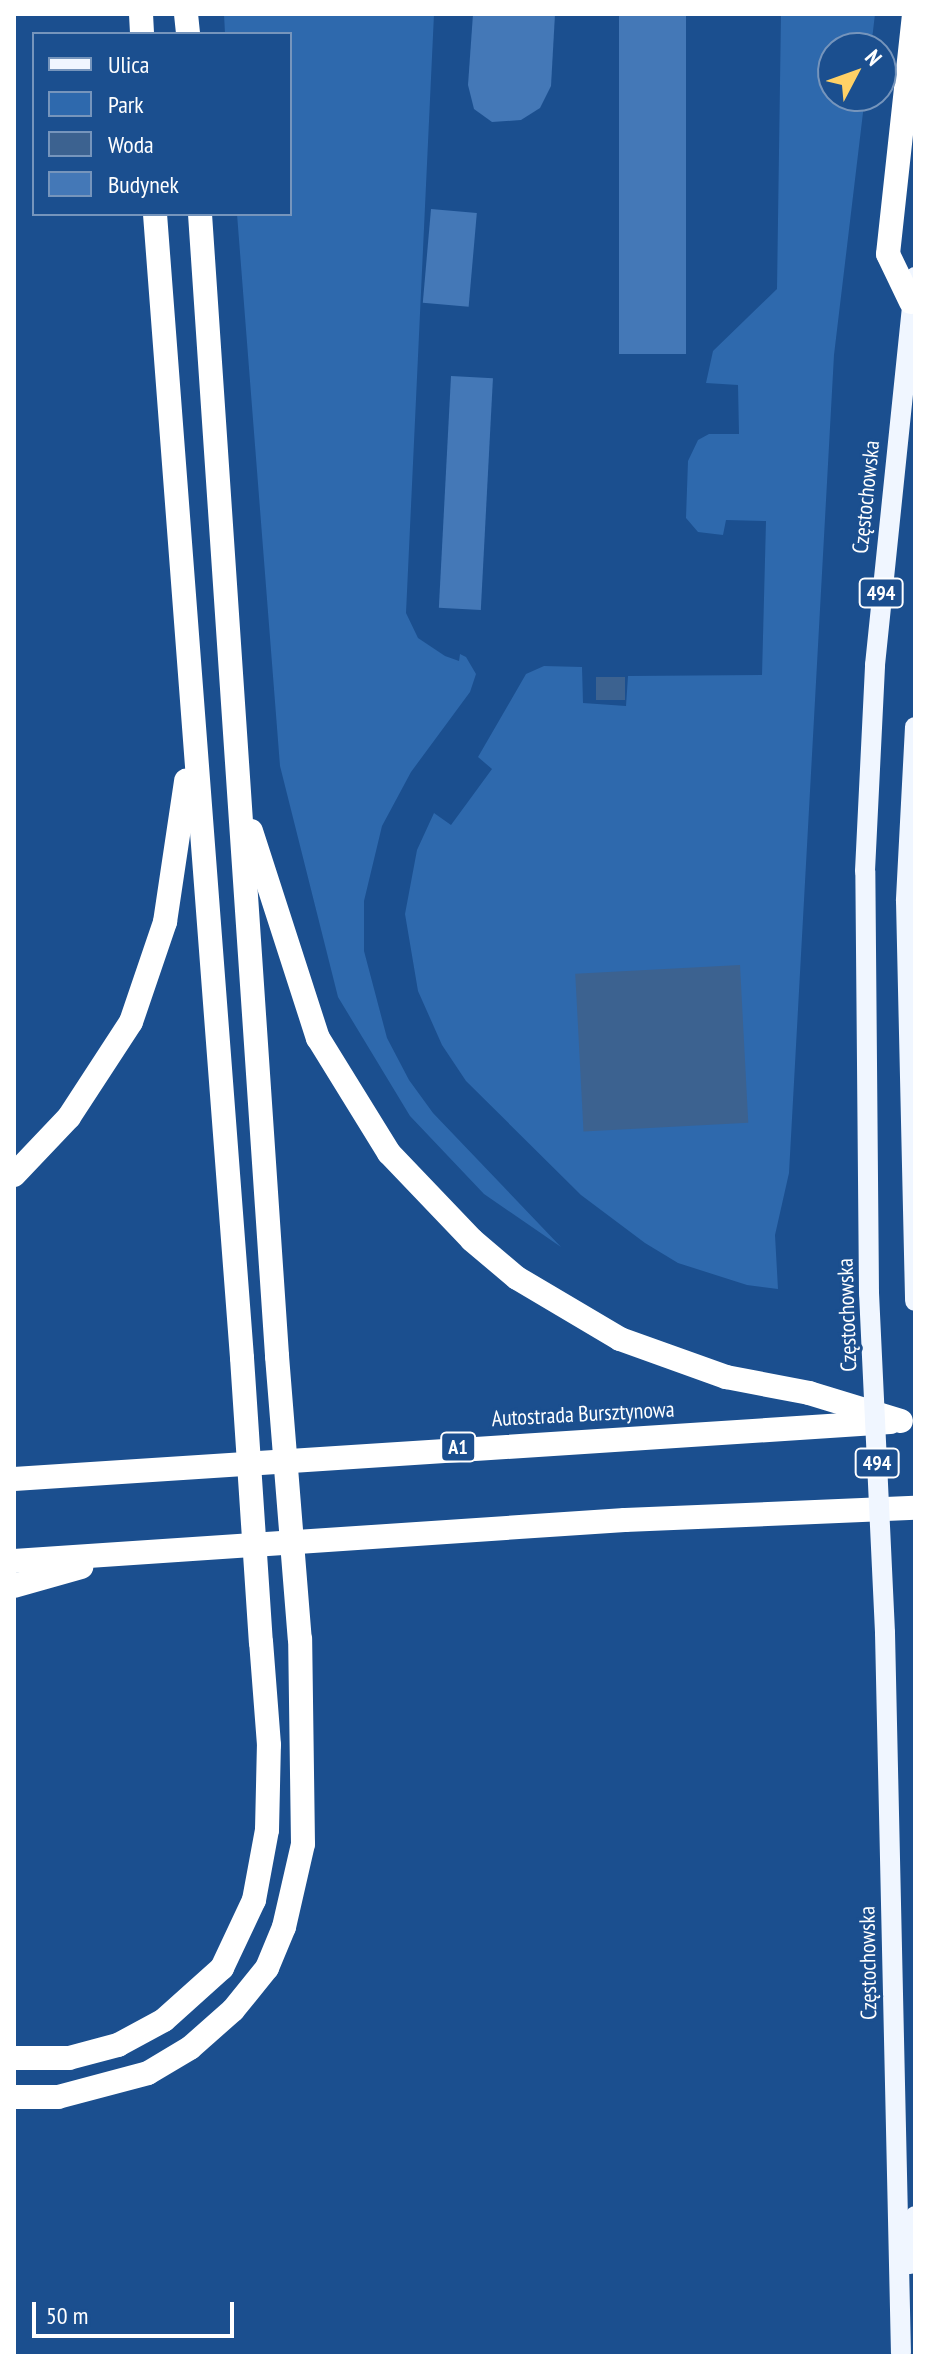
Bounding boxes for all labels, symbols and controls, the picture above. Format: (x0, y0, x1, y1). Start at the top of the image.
legend (32, 32, 292, 216)
north arrow (817, 32, 897, 112)
text: N (859, 44, 888, 71)
text: Ulica (108, 49, 149, 80)
text: Park (108, 89, 144, 120)
text: Woda (108, 129, 154, 160)
text: Budynek (108, 169, 179, 200)
street label: Częstochowska (847, 439, 885, 555)
road number: 494 (857, 577, 905, 609)
street label: Częstochowska (832, 1258, 862, 1372)
street label: Autostrada Bursztynowa (491, 1396, 675, 1432)
road number: A1 (440, 1431, 476, 1463)
road number: 494 (853, 1447, 901, 1479)
street label: Częstochowska (854, 1906, 882, 2020)
scale bar (36, 2286, 238, 2336)
text: 50 m (46, 2300, 88, 2331)

